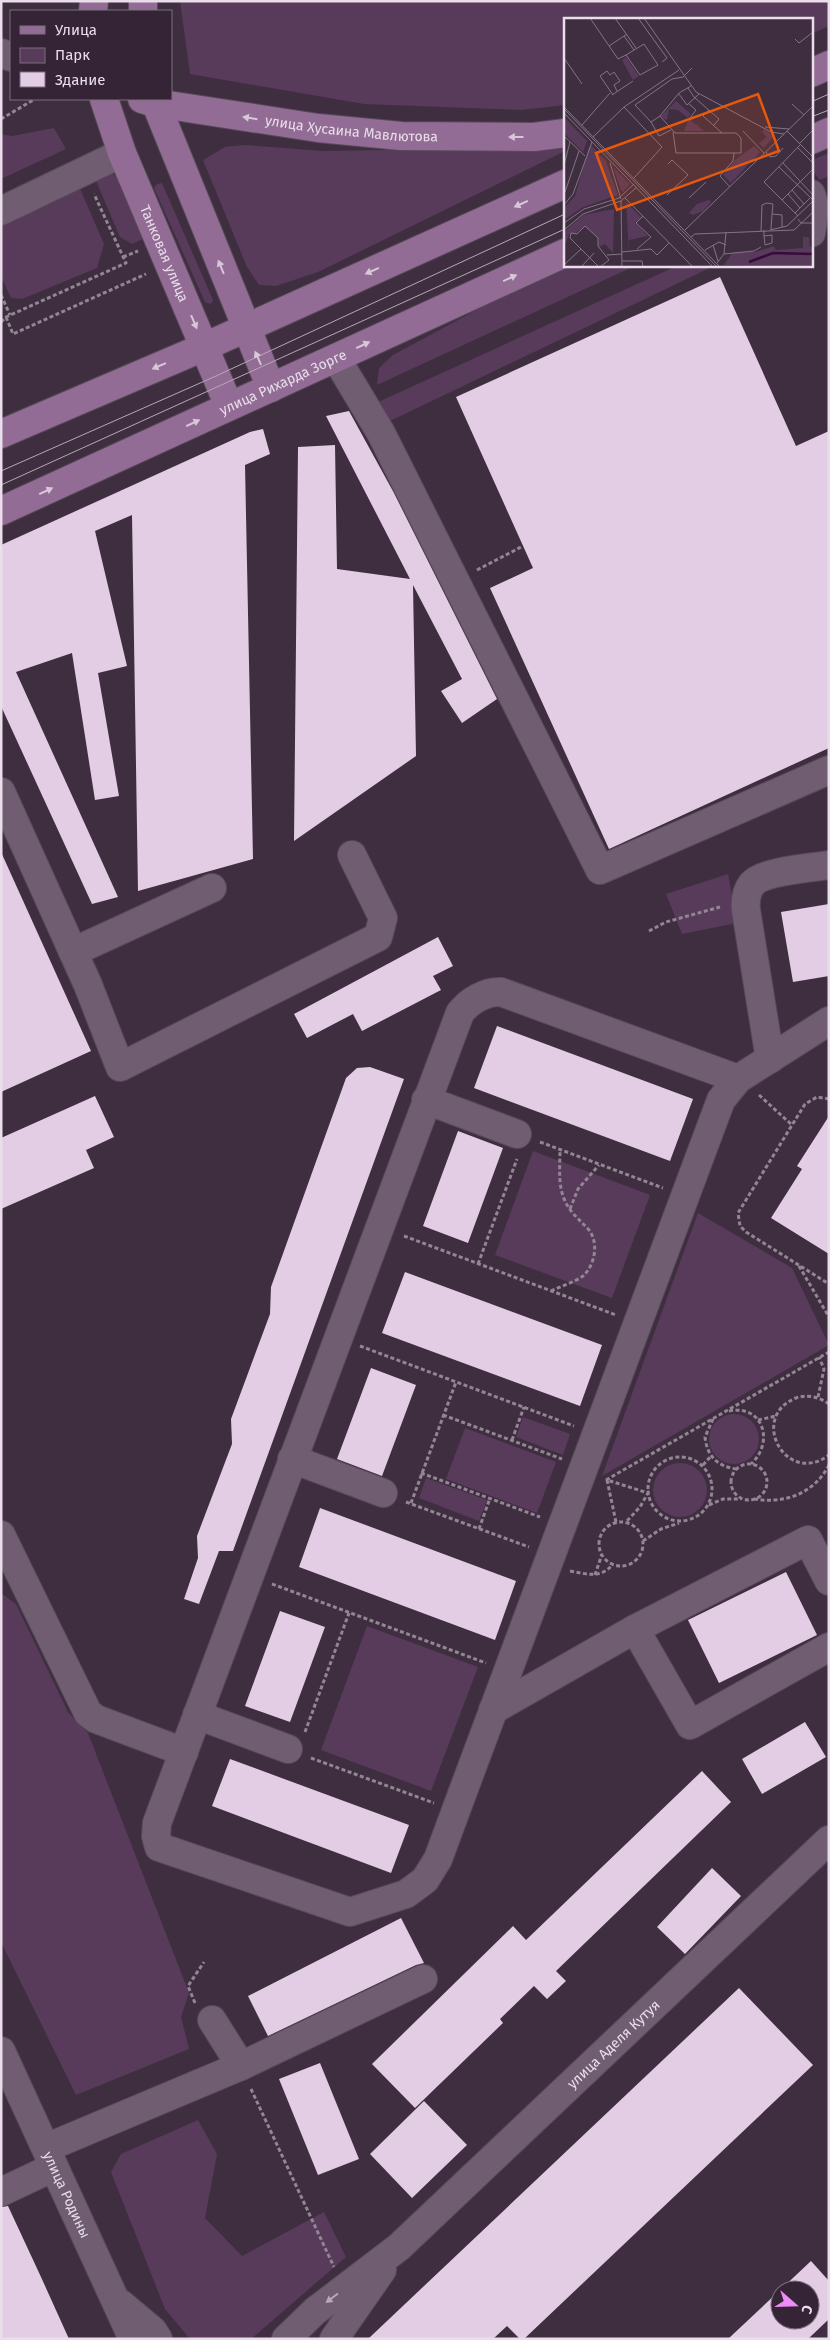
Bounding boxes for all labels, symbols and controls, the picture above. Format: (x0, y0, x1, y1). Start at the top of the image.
legend (10, 10, 172, 100)
inset map (564, 18, 812, 266)
text: Улица (55, 21, 97, 39)
text: Парк (55, 46, 90, 64)
text: Здание (55, 71, 105, 89)
street label: улица Хусаина Мавлютова (264, 112, 438, 145)
one-way arrow (242, 113, 258, 121)
one-way arrow (508, 133, 524, 141)
one-way arrow (514, 201, 528, 209)
street label: Танковая улица (136, 203, 192, 305)
one-way arrow (216, 260, 224, 274)
one-way arrow (365, 268, 379, 276)
one-way arrow (503, 273, 517, 281)
one-way arrow (190, 315, 198, 330)
one-way arrow (356, 341, 370, 349)
street label: улица Рихарда Зорге (217, 346, 349, 419)
one-way arrow (253, 351, 261, 365)
one-way arrow (152, 363, 166, 371)
one-way arrow (186, 418, 200, 426)
one-way arrow (39, 486, 53, 494)
street label: улица Аделя Кутуя (564, 1997, 664, 2092)
street label: улица Родины (39, 2149, 94, 2241)
north arrow (770, 2280, 820, 2330)
one-way arrow (326, 2292, 339, 2303)
text: С (797, 2303, 816, 2316)

